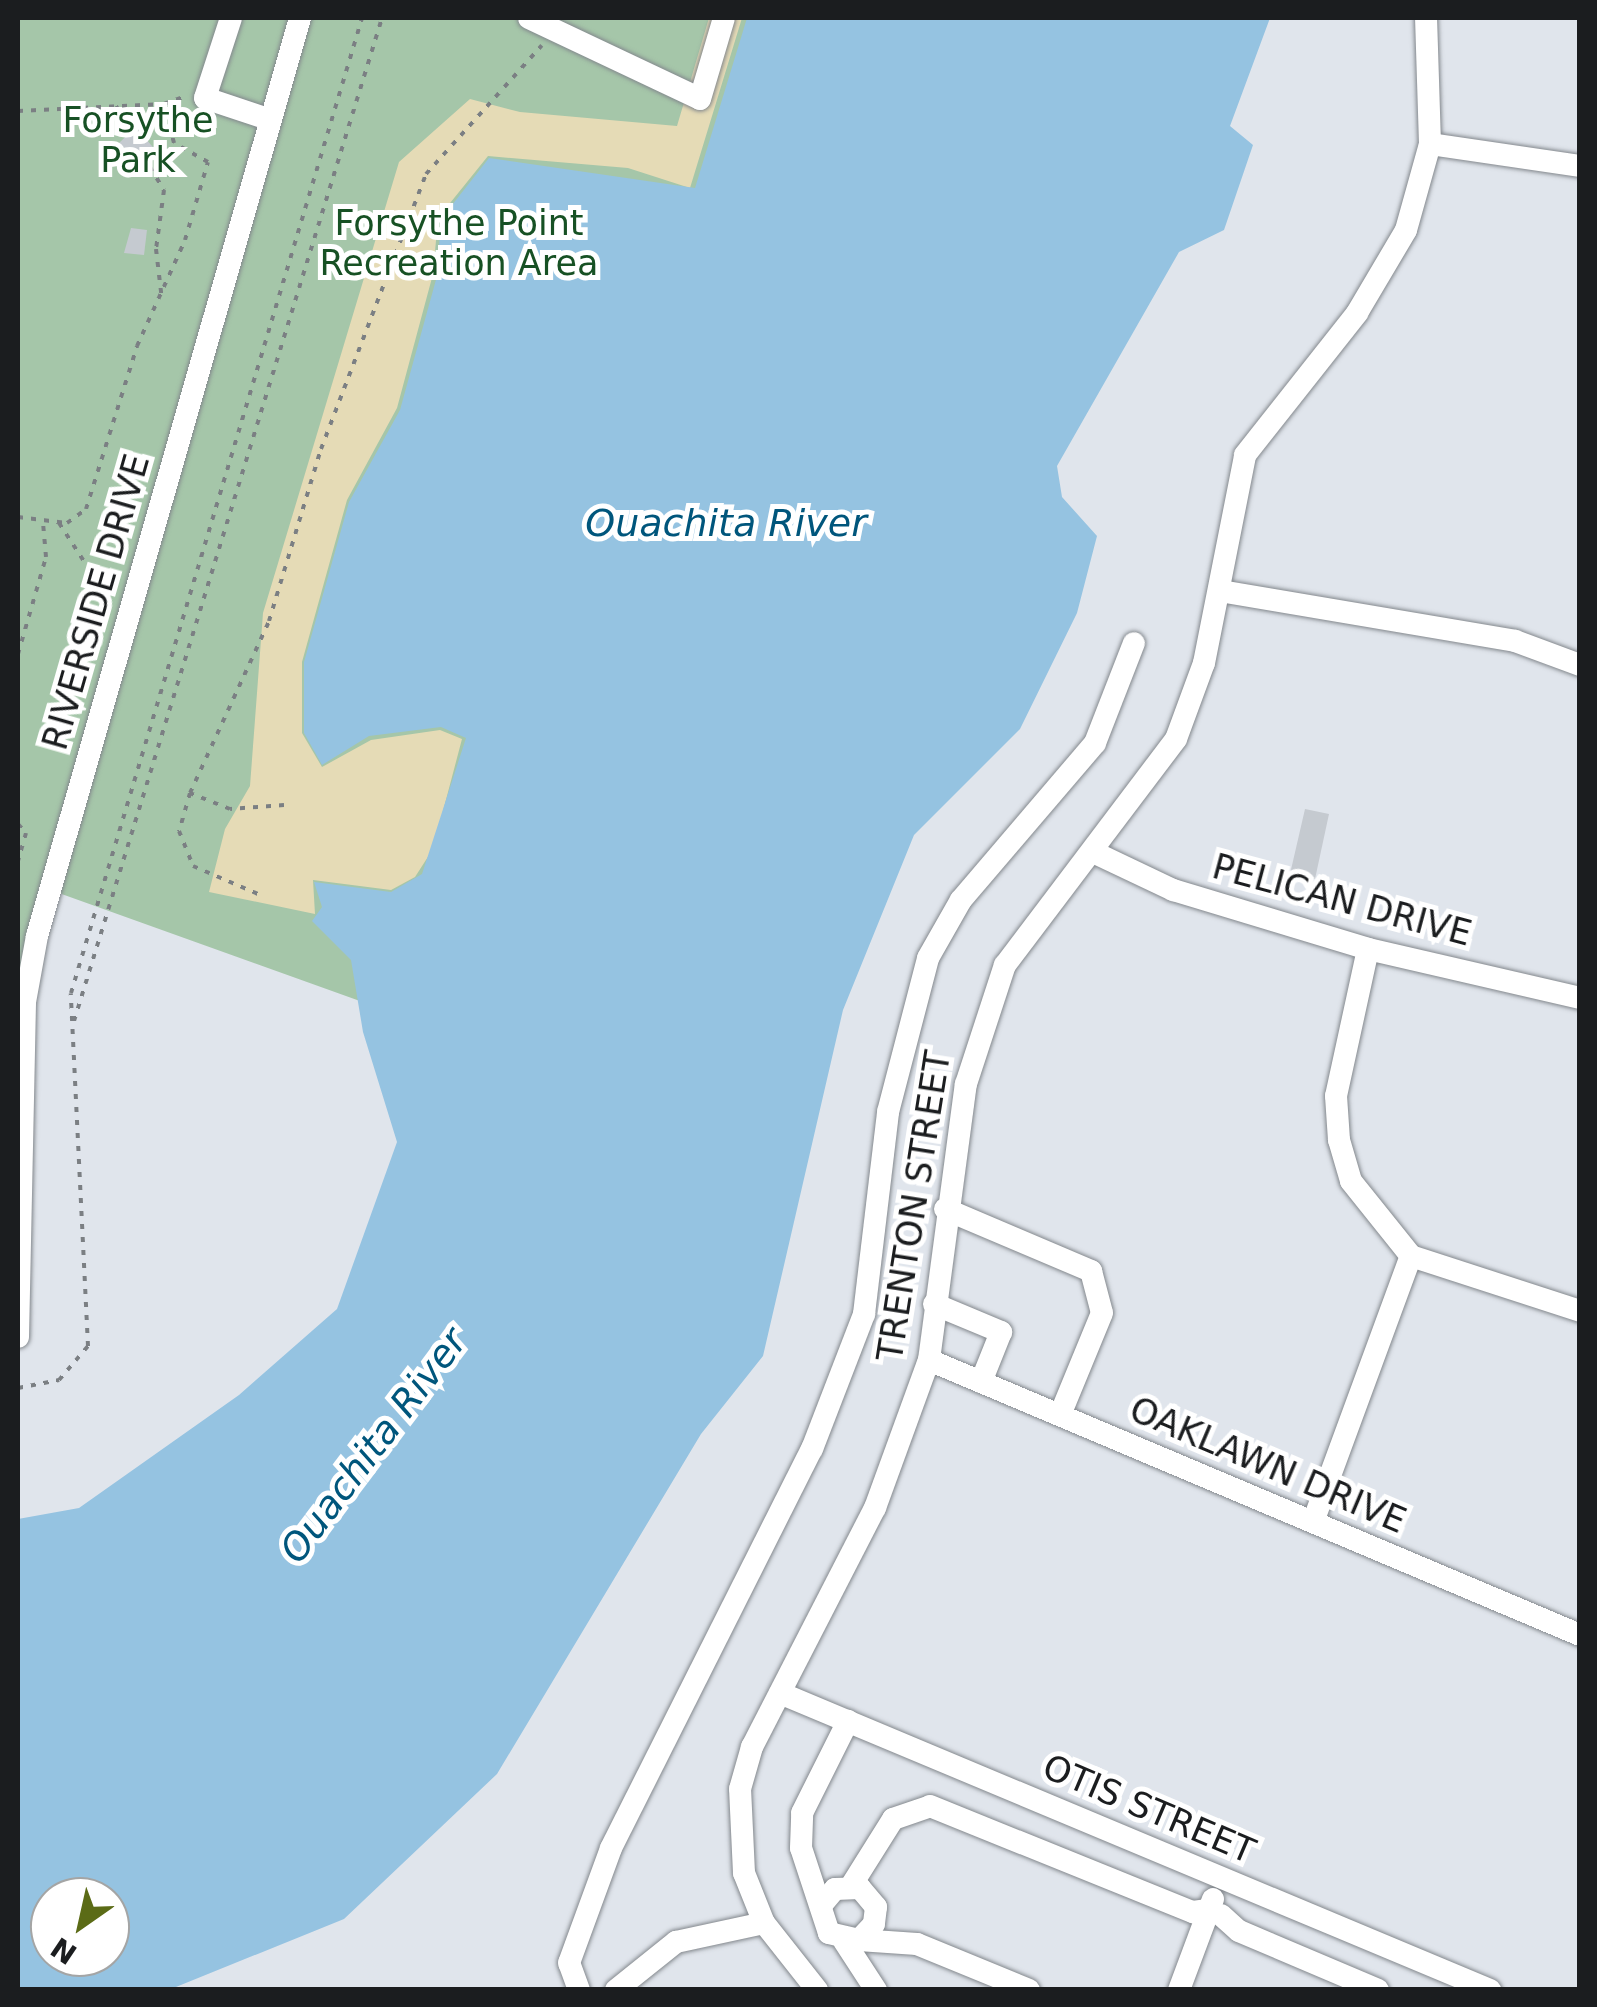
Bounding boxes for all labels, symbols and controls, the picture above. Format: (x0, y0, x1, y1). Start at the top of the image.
park label: Forsythe Park (62, 99, 214, 181)
park label: Forsythe Point Recreation Area (320, 202, 598, 284)
street label: RIVERSIDE DRIVE (34, 449, 158, 755)
water label: Ouachita River (585, 501, 867, 547)
street label: PELICAN DRIVE (1208, 845, 1476, 955)
street label: TRENTON STREET (869, 1048, 959, 1364)
water label: Ouachita River (271, 1320, 477, 1572)
street label: OAKLAWN DRIVE (1124, 1388, 1412, 1542)
street label: OTIS STREET (1037, 1745, 1261, 1873)
north arrow (30, 1877, 130, 1977)
text: N (45, 1930, 83, 1971)

